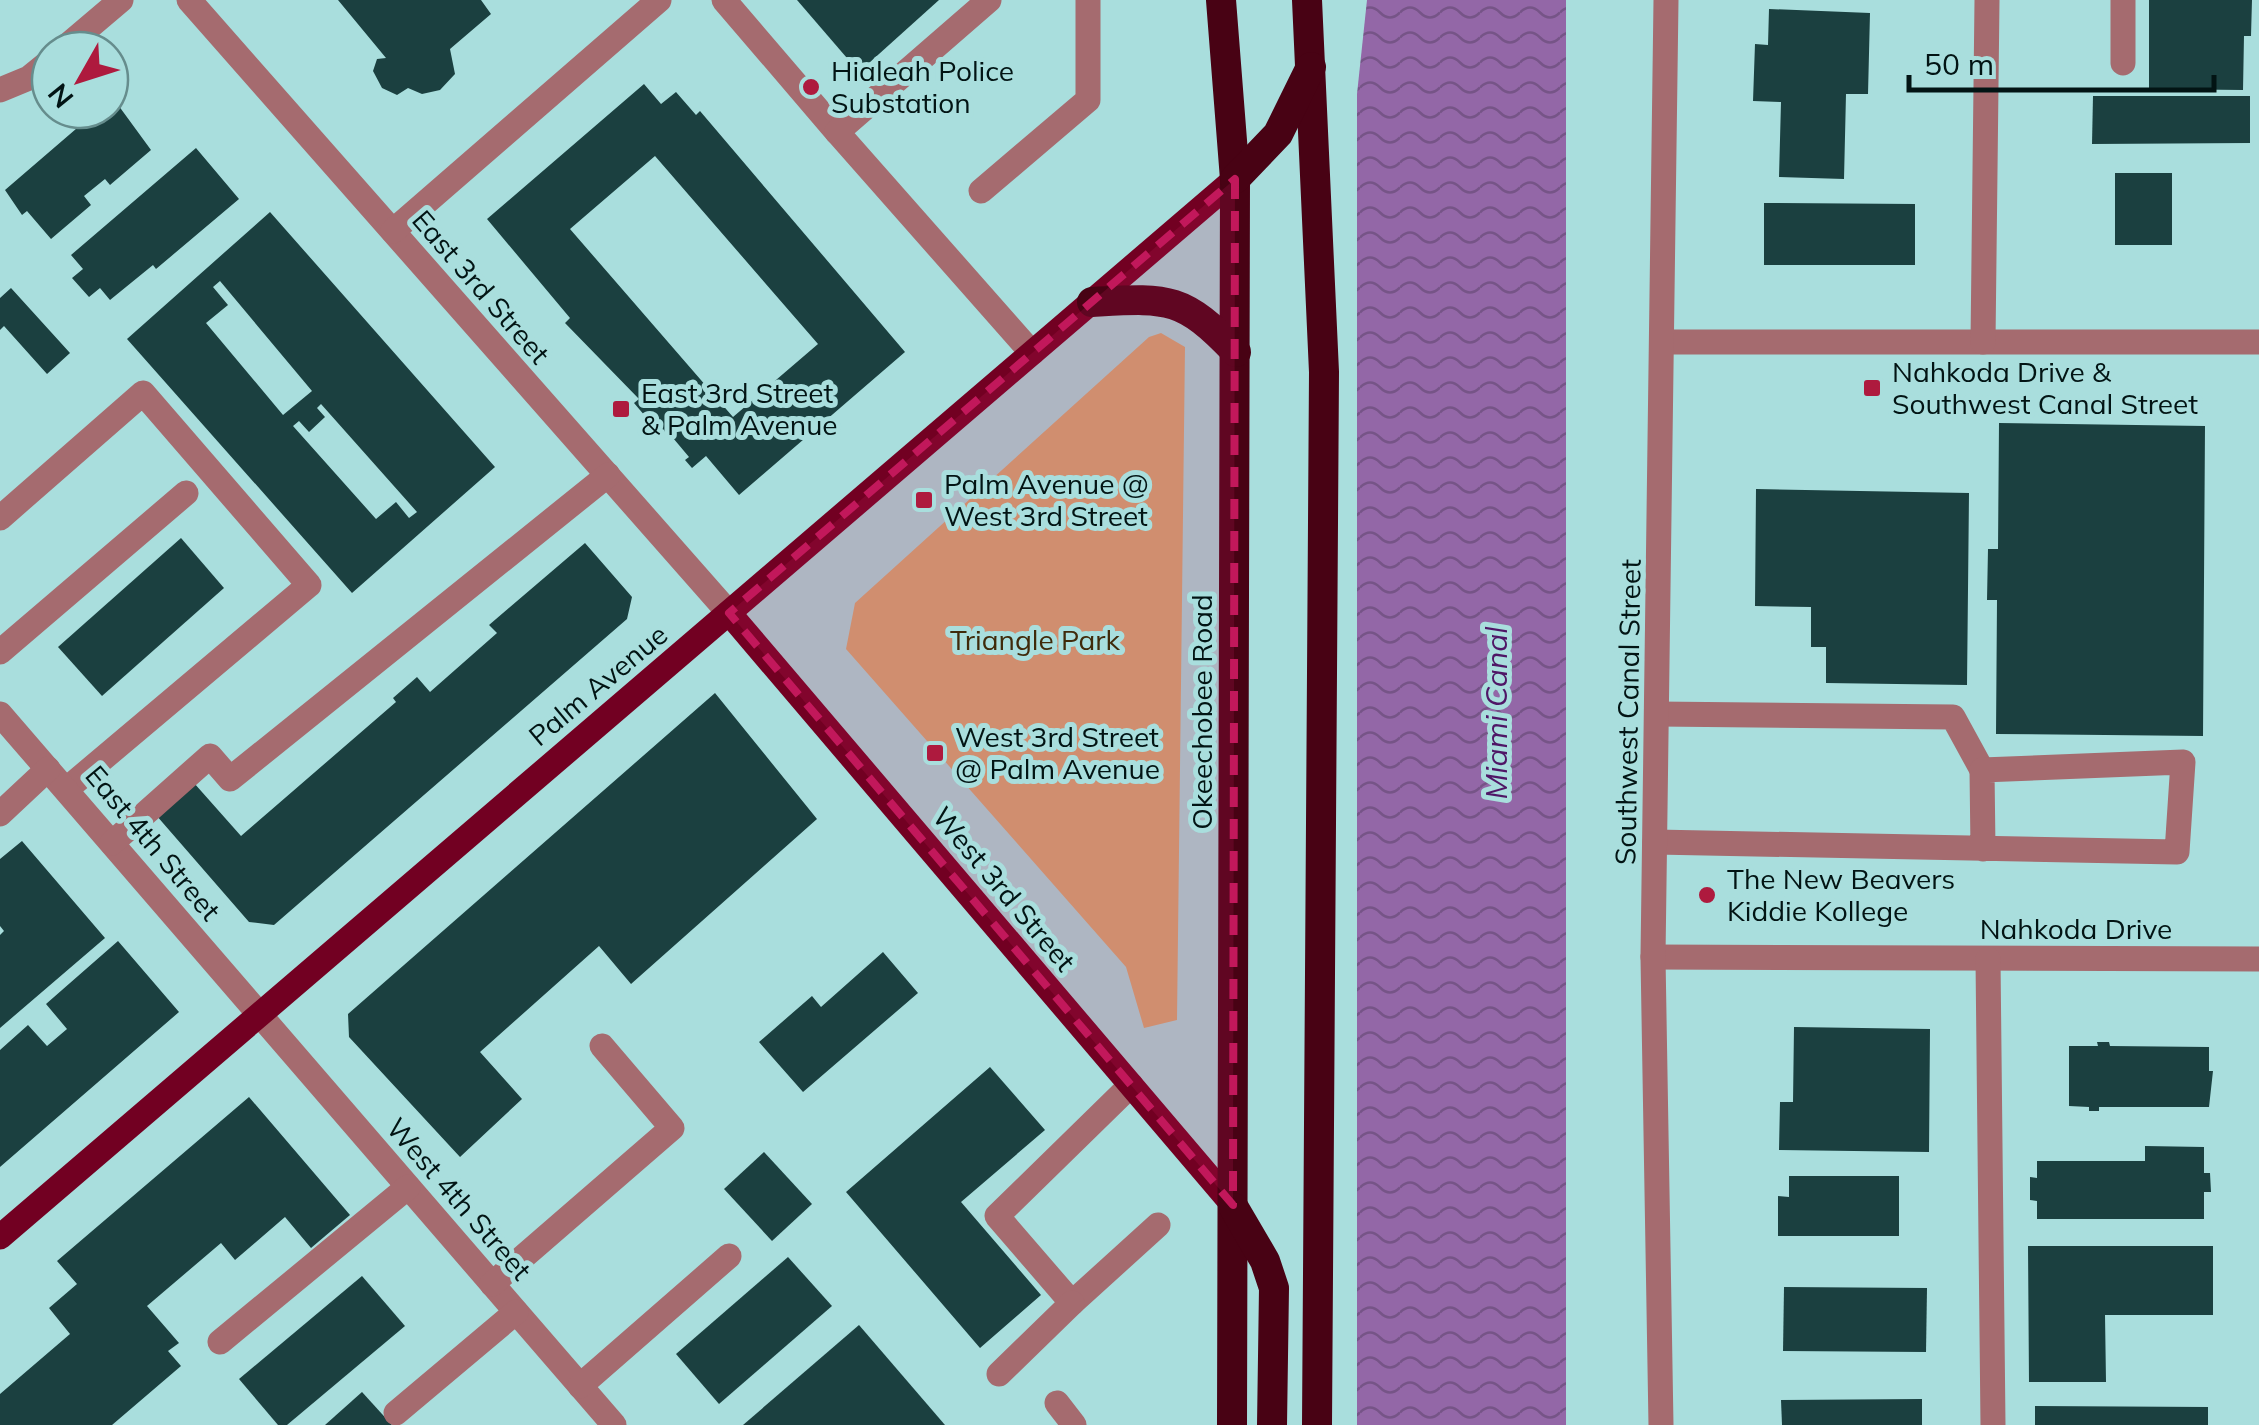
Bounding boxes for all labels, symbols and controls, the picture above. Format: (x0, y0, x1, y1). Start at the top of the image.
north arrow (30, 30, 130, 130)
scale bar (1909, 30, 2214, 92)
text: 50 m (1924, 45, 1994, 83)
place label: Hialeah Police Substation (831, 53, 1014, 120)
marker: Hialeah Police Substation (800, 76, 822, 98)
text: N (40, 77, 80, 115)
street label: East 3rd Street (405, 203, 558, 371)
place label: Nahkoda Drive & Southwest Canal Street (1892, 354, 2198, 421)
place label: East 3rd Street & Palm Avenue (641, 375, 838, 442)
marker: Nahkoda Drive & Southwest Canal Street (1861, 377, 1883, 399)
marker: East 3rd Street & Palm Avenue (610, 398, 632, 420)
place label: Palm Avenue @ West 3rd Street (944, 466, 1149, 533)
marker: Palm Avenue @ West 3rd Street (913, 489, 935, 511)
street label: Southwest Canal Street (1607, 559, 1648, 865)
street label: Okeechobee Road (1184, 594, 1219, 830)
street label: Palm Avenue (521, 616, 674, 753)
park label: Triangle Park (950, 622, 1120, 657)
water label: Miami Canal (1477, 626, 1515, 799)
place label: West 3rd Street @ Palm Avenue (955, 719, 1160, 786)
marker: West 3rd Street @ Palm Avenue (924, 742, 946, 764)
street label: East 4th Street (78, 758, 229, 927)
street label: West 3rd Street (925, 799, 1083, 978)
place label: The New Beavers Kiddie Kollege (1727, 861, 1955, 928)
marker: The New Beavers Kiddie Kollege (1696, 884, 1718, 906)
street label: Nahkoda Drive (1980, 911, 2172, 946)
street label: West 4th Street (379, 1110, 539, 1287)

